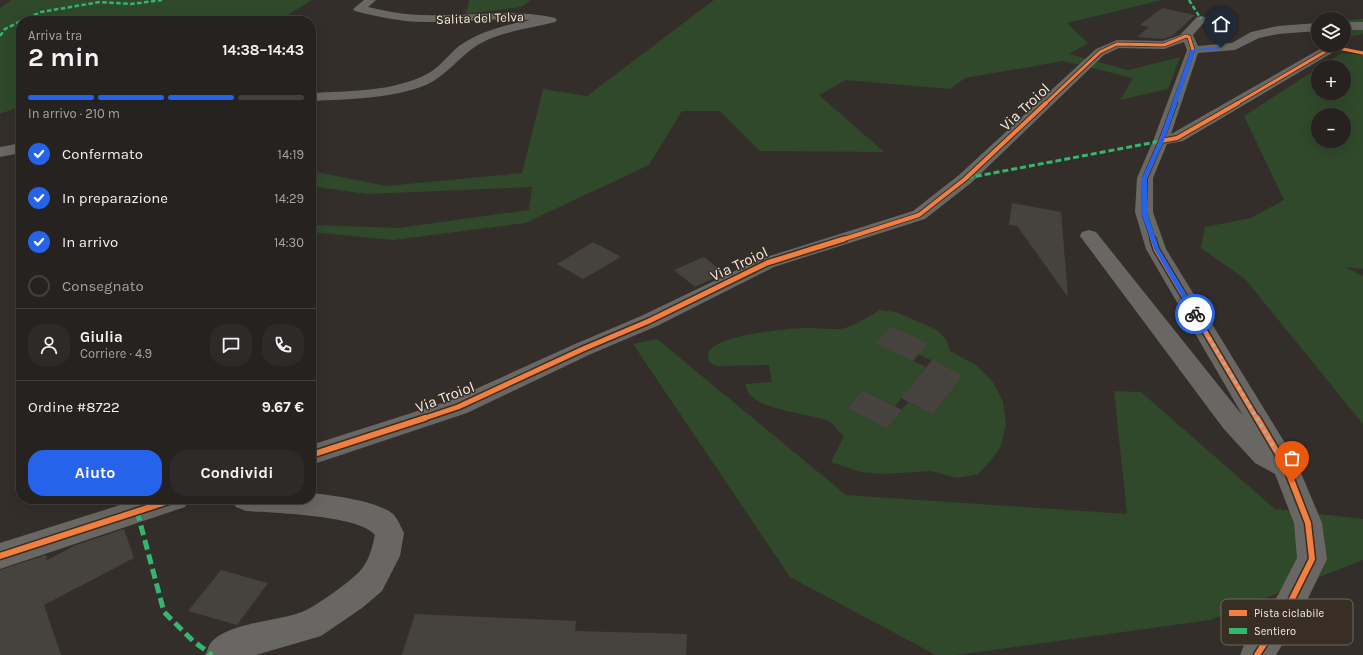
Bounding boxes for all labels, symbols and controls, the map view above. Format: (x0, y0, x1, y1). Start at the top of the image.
pin (1204, 7.0, 1238, 48)
street label: Salita del Telva (436, 9, 524, 27)
map controls (1311, 12, 1351, 148)
button: layers (1311, 12, 1351, 52)
icon: home (1210, 13, 1232, 35)
text: Arriva tra (28, 28, 82, 43)
text: 14:38–14:43 (222, 41, 304, 59)
text: 2 min (28, 42, 100, 73)
button: + (1311, 60, 1351, 100)
street label: Via Troiol (996, 79, 1054, 135)
text: In arrivo · 210 m (28, 106, 120, 121)
button: − (1311, 108, 1351, 148)
icon: check (28, 143, 50, 165)
text: Confermato (62, 145, 143, 163)
text: 14:19 (278, 147, 304, 162)
icon: check (28, 187, 50, 209)
text: In preparazione (62, 189, 168, 207)
text: 14:29 (274, 191, 304, 206)
icon: check (28, 231, 50, 253)
text: In arrivo (62, 233, 118, 251)
text: 14:30 (274, 235, 304, 250)
street label: Via Troiol (707, 243, 771, 285)
text: Consegnato (62, 277, 144, 295)
courier (1175, 294, 1215, 334)
icon: bike (1184, 303, 1206, 325)
button: person (28, 324, 70, 366)
button: chat (210, 324, 252, 366)
button: phone (262, 324, 304, 366)
text: Giulia (80, 328, 123, 346)
text: Corriere · 4.9 (80, 346, 152, 361)
street label: Via Troiol (413, 378, 477, 416)
text: Ordine #8722 (28, 398, 120, 416)
text: 9.67 € (262, 398, 304, 416)
pin (1275, 441, 1309, 482)
icon: bag (1281, 447, 1303, 469)
button: Aiuto (28, 450, 162, 496)
button: Condividi (170, 450, 304, 496)
legend (1221, 599, 1353, 645)
text: Pista ciclabile (1254, 607, 1325, 620)
text: Sentiero (1254, 625, 1296, 638)

